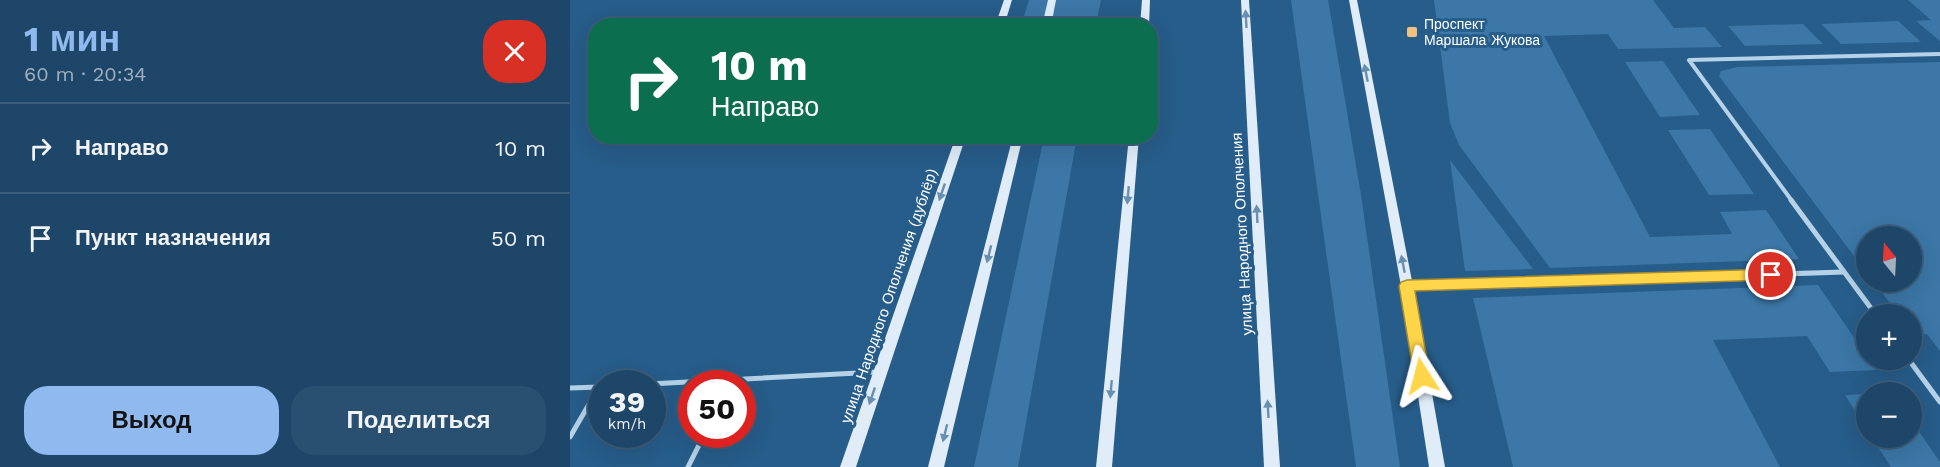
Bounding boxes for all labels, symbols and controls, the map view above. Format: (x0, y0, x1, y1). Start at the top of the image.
one-way arrow (1241, 10, 1251, 29)
place label: Проспект Маршала Жукова (1424, 16, 1540, 48)
text: 1 мин (24, 18, 120, 60)
button: close (483, 20, 546, 83)
marker: Проспект Маршала Жукова (1405, 25, 1419, 39)
text: 10 m (711, 41, 808, 90)
icon: right (612, 42, 690, 120)
text: 60 m · 20:34 (24, 62, 147, 86)
one-way arrow (1361, 63, 1370, 82)
text: Направо (711, 91, 819, 123)
icon: right (24, 132, 57, 165)
street label: улица Народного Ополчения (1228, 132, 1256, 336)
text: Направо (75, 135, 169, 160)
text: 10 m (495, 136, 546, 161)
street label: улица Народного Ополчения (дублёр) (837, 166, 941, 426)
one-way arrow (937, 183, 947, 201)
one-way arrow (1124, 185, 1133, 204)
one-way arrow (1253, 204, 1262, 223)
icon: arrive (24, 222, 57, 255)
text: Пункт назначения (75, 225, 271, 250)
text: 50 m (491, 226, 546, 251)
north arrow (1856, 226, 1922, 292)
map controls (1856, 226, 1922, 448)
one-way arrow (983, 245, 993, 264)
pin (1745, 249, 1796, 300)
one-way arrow (1398, 255, 1407, 274)
icon: arrive (1754, 258, 1787, 291)
button: + (1856, 304, 1922, 370)
position arrow (1390, 344, 1454, 408)
speed limit sign: 50 (678, 370, 756, 448)
one-way arrow (1106, 380, 1116, 399)
button: − (1856, 382, 1922, 448)
text: 39 (609, 384, 645, 419)
button: Выход (24, 386, 279, 455)
button: Поделиться (291, 386, 546, 455)
one-way arrow (867, 387, 876, 405)
one-way arrow (1264, 399, 1273, 418)
text: km/h (608, 415, 646, 433)
one-way arrow (939, 424, 949, 443)

